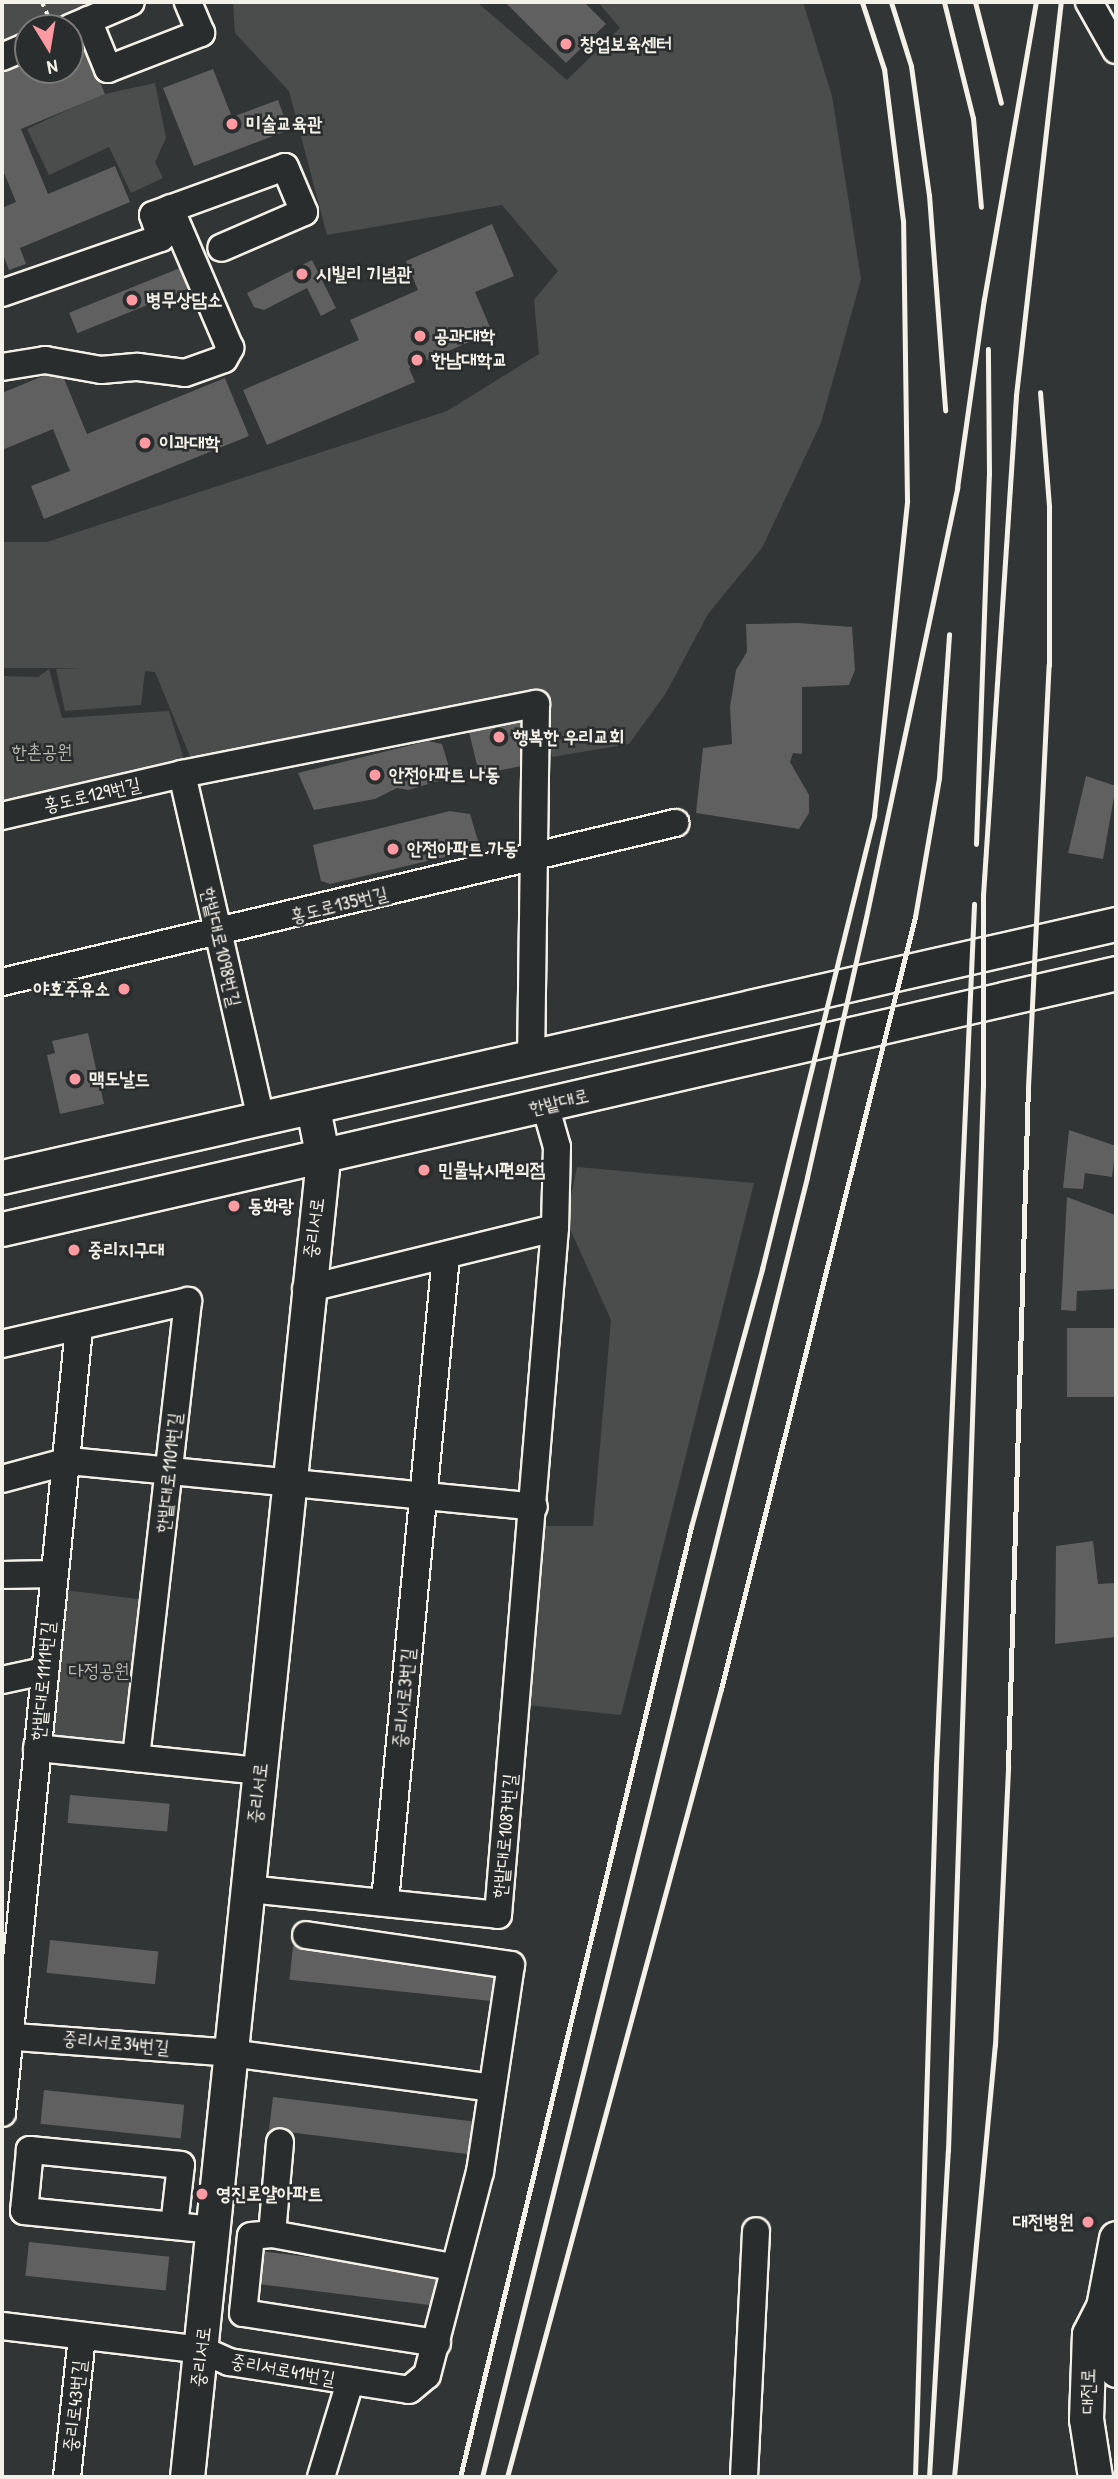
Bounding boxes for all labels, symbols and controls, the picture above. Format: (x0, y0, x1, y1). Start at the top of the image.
north arrow (14, 14, 84, 84)
place label: 창업보육센터 (580, 33, 672, 55)
marker: 창업보육센터 (558, 36, 574, 52)
text: N (45, 54, 60, 81)
place label: 미술교육관 (246, 113, 322, 135)
marker: 미술교육관 (224, 116, 240, 132)
place label: 시빌리 기념관 (316, 263, 412, 285)
marker: 시빌리 기념관 (294, 266, 310, 282)
place label: 병무상담소 (146, 289, 222, 311)
marker: 병무상담소 (124, 292, 140, 308)
place label: 공과대학 (434, 325, 495, 347)
marker: 공과대학 (412, 328, 428, 344)
place label: 한남대학교 (431, 349, 507, 371)
marker: 한남대학교 (409, 352, 425, 368)
place label: 이과대학 (159, 432, 220, 454)
marker: 이과대학 (137, 435, 153, 451)
place label: 행복한 우리교회 (513, 726, 624, 748)
marker: 행복한 우리교회 (491, 729, 507, 745)
park label: 한촌공원 (11, 741, 73, 763)
place label: 안전아파트 나동 (389, 764, 500, 786)
marker: 안전아파트 나동 (367, 767, 383, 783)
street label: 홍도로129번길 (41, 773, 143, 817)
place label: 안전아파트 가동 (407, 838, 518, 860)
marker: 안전아파트 가동 (385, 841, 401, 857)
street label: 홍도로135번길 (288, 882, 390, 928)
street label: 한밭대로1098번길 (196, 885, 246, 1009)
place label: 야호주유소 (34, 978, 110, 1000)
marker: 야호주유소 (116, 981, 132, 997)
place label: 맥도날드 (89, 1068, 150, 1090)
marker: 맥도날드 (67, 1071, 83, 1087)
street label: 한밭대로 (527, 1084, 591, 1120)
place label: 민물낚시편의점 (438, 1159, 545, 1181)
marker: 민물낚시편의점 (416, 1162, 432, 1178)
place label: 동화랑 (248, 1195, 294, 1217)
street label: 중리서로 (299, 1196, 329, 1260)
marker: 동화랑 (226, 1198, 242, 1214)
place label: 중리지구대 (88, 1239, 164, 1261)
marker: 중리지구대 (66, 1242, 82, 1258)
street label: 한밭대로1101번길 (151, 1412, 187, 1534)
street label: 한밭대로1111번길 (26, 1621, 60, 1741)
street label: 중리서로3번길 (388, 1647, 420, 1749)
park label: 다정공원 (68, 1660, 130, 1682)
street label: 중리서로 (243, 1761, 273, 1825)
street label: 한밭대로1087번길 (488, 1773, 522, 1899)
street label: 중리서로34번길 (62, 2027, 170, 2059)
place label: 영진로얄아파트 (216, 2183, 323, 2205)
marker: 영진로얄아파트 (194, 2186, 210, 2202)
place label: 대전병원 (1013, 2211, 1074, 2233)
marker: 대전병원 (1080, 2214, 1096, 2230)
street label: 중리서로 (186, 2325, 216, 2389)
street label: 중리서로41번길 (229, 2350, 337, 2390)
street label: 중리로43번길 (59, 2359, 91, 2453)
street label: 대전로 (1076, 2368, 1100, 2414)

